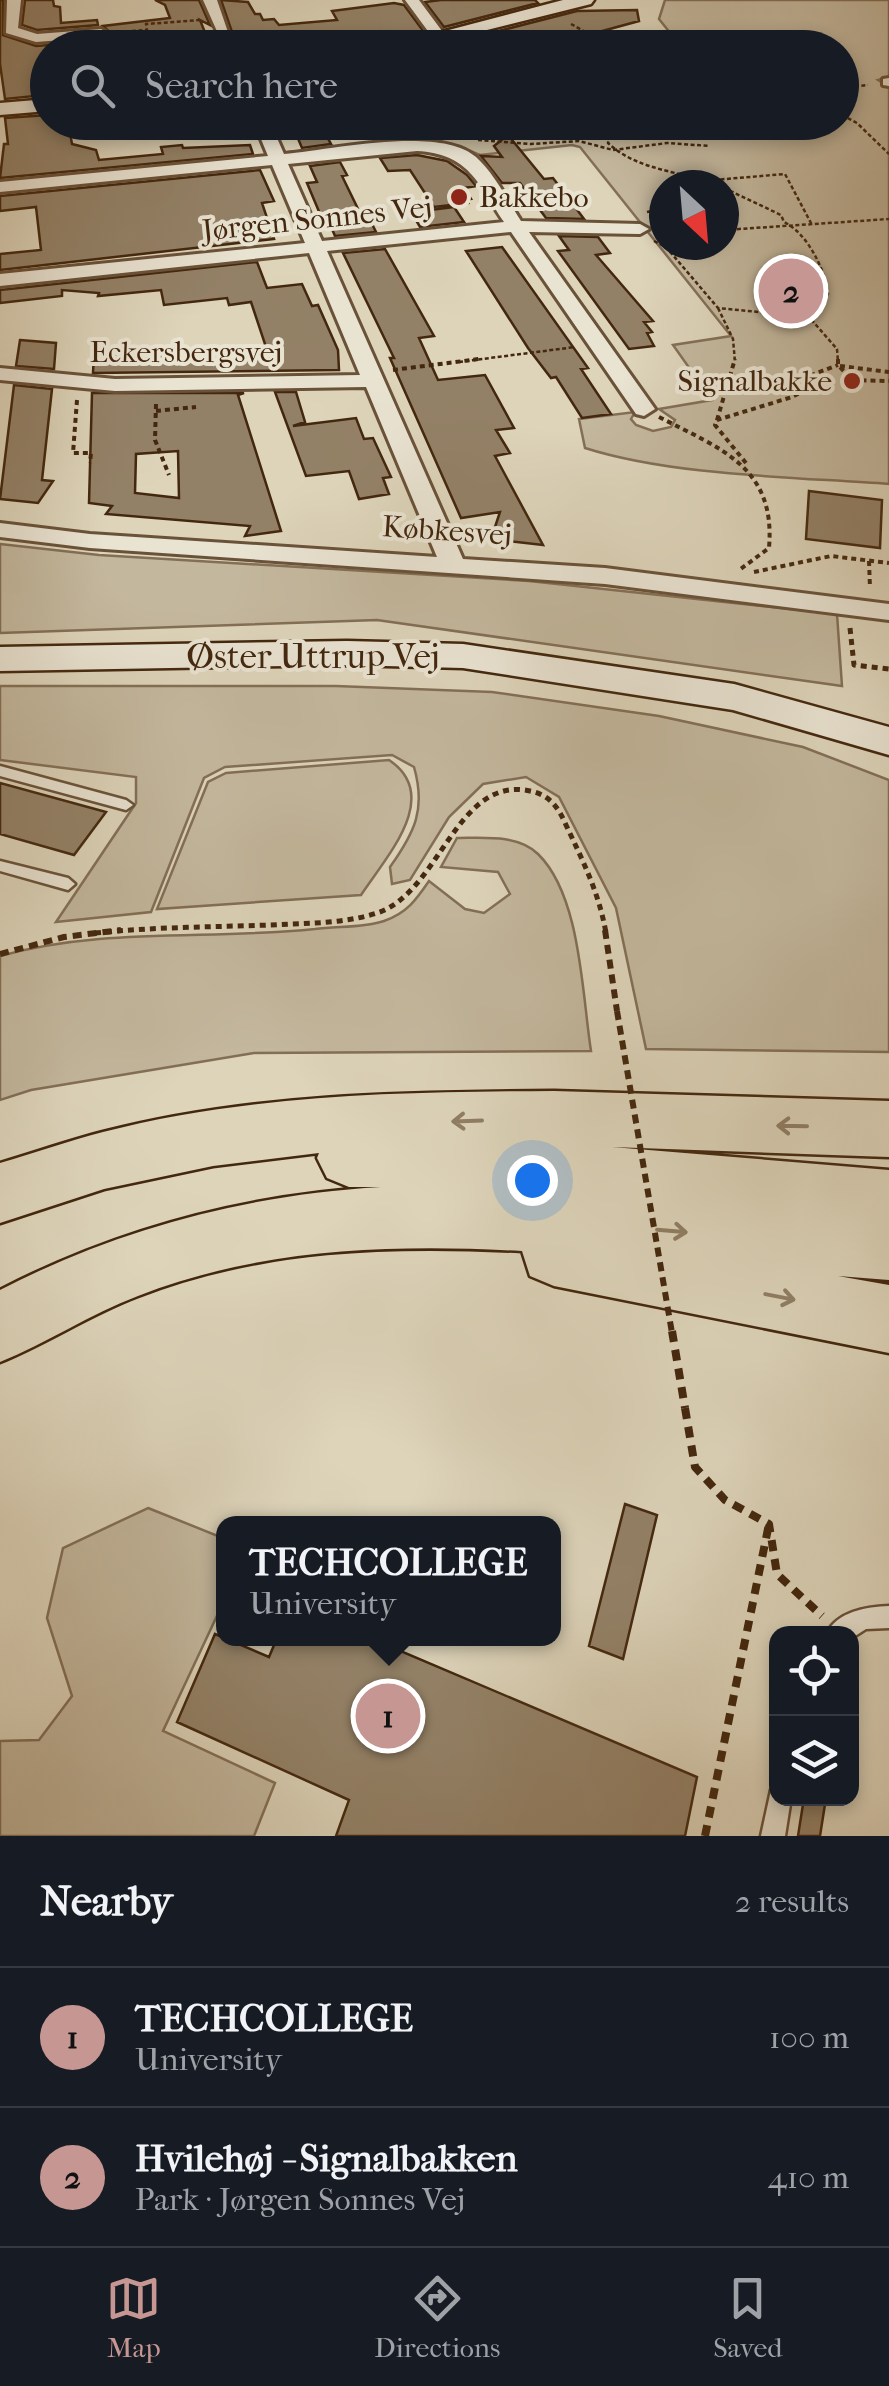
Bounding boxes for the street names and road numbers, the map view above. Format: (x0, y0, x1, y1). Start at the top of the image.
street label: Jørgen Sonnes Vej (198, 190, 434, 249)
street label: Eckersbergsvej (90, 335, 282, 370)
street label: Købkesvej (381, 509, 513, 553)
street label: Øster Uttrup Vej (186, 636, 440, 677)

